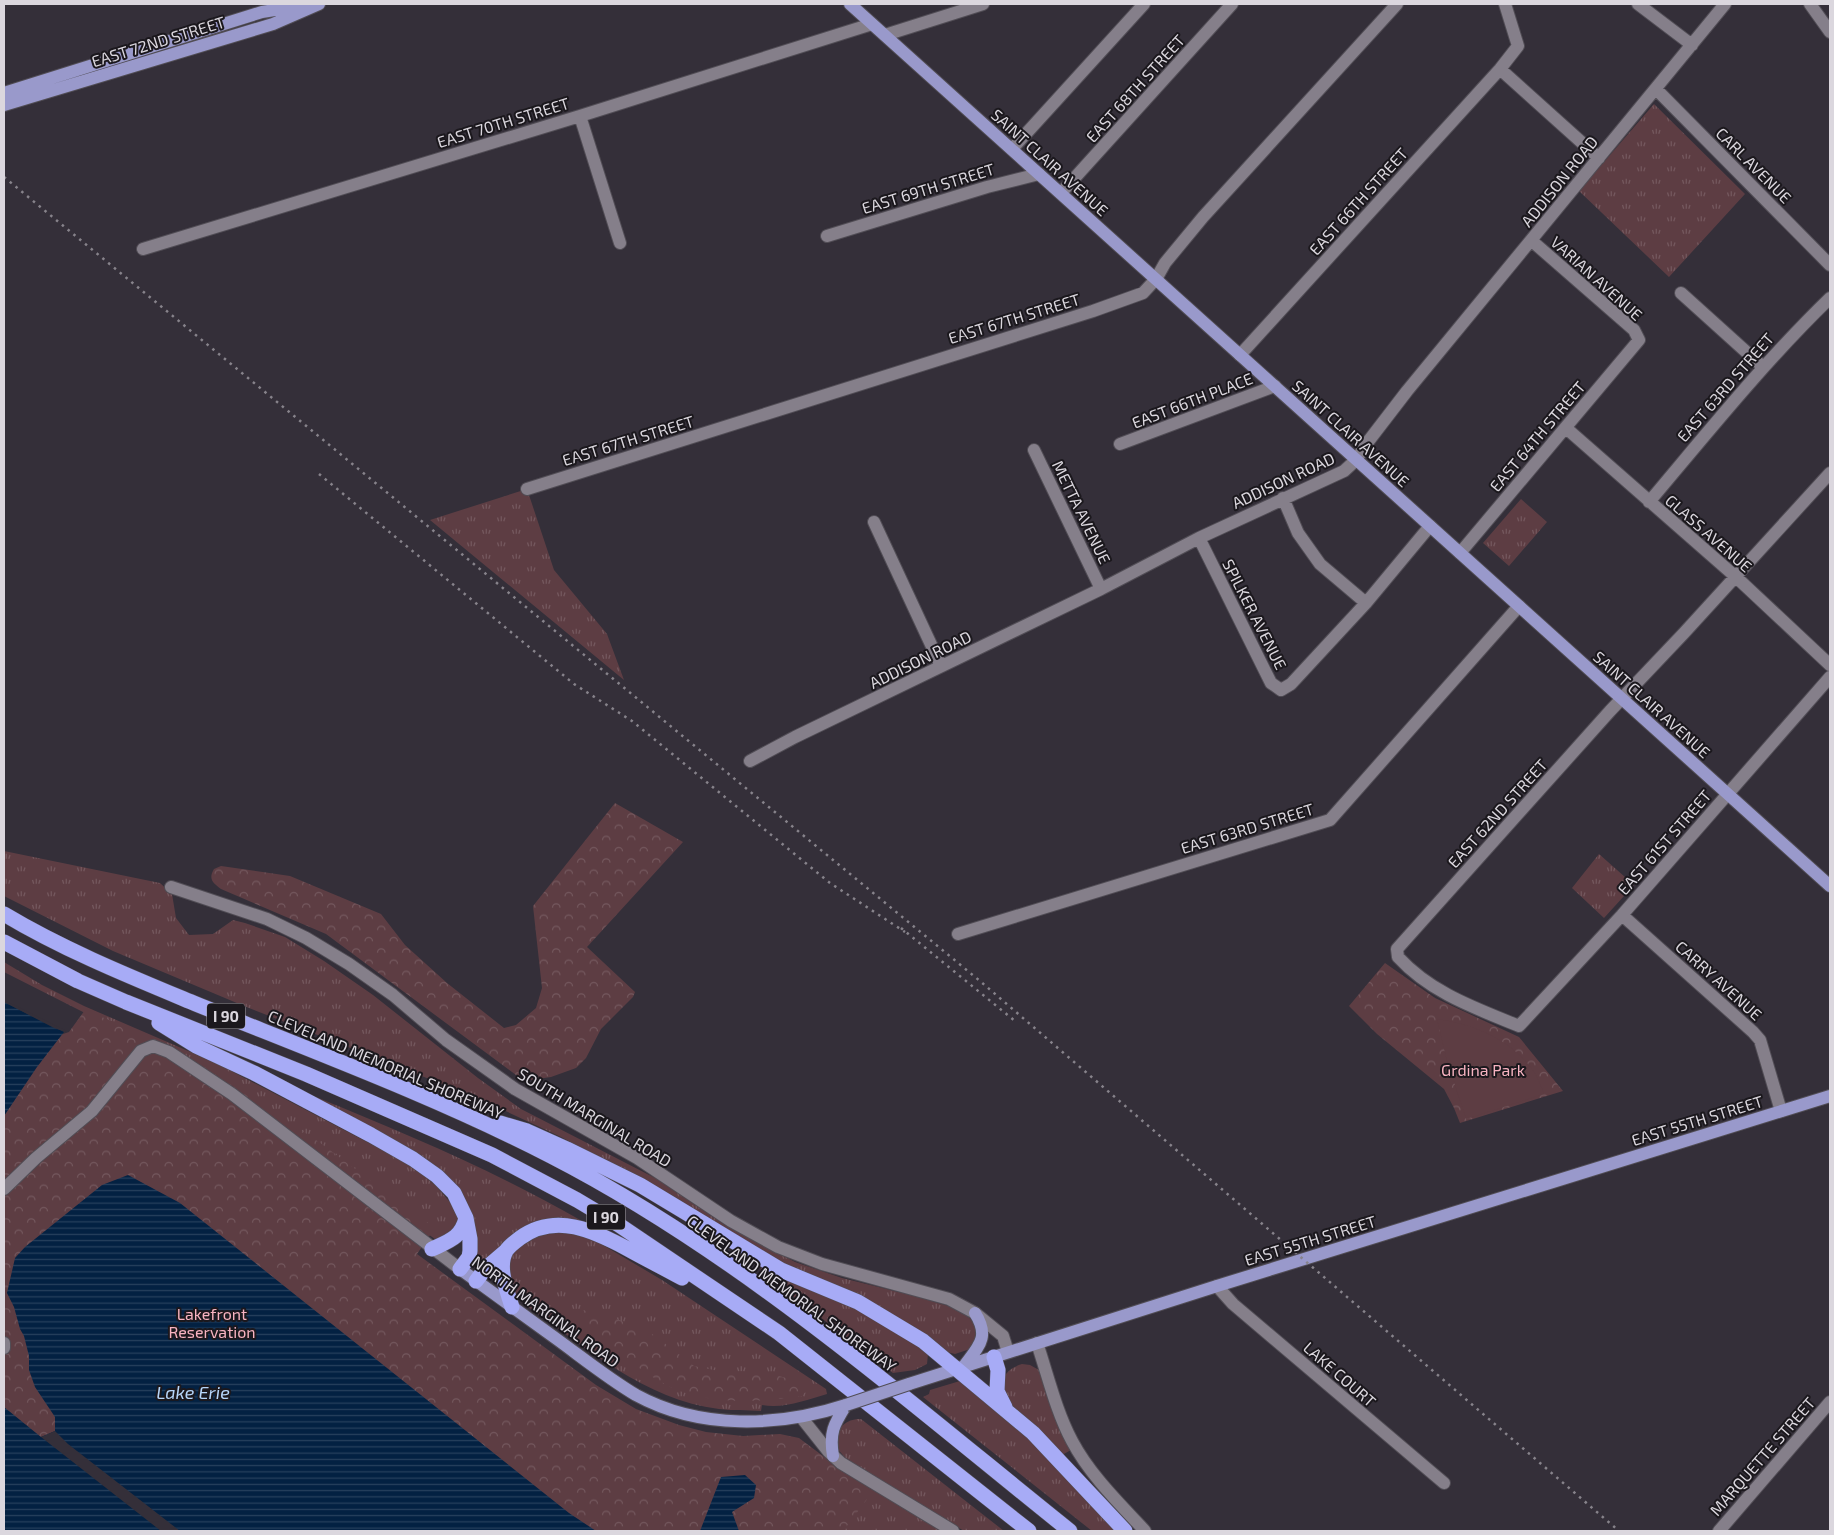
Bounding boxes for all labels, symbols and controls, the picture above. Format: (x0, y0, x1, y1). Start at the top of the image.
street label: EAST 72ND STREET (89, 12, 227, 70)
street label: EAST 68TH STREET (1082, 30, 1188, 146)
street label: EAST 70TH STREET (435, 93, 571, 151)
street label: SAINT CLAIR AVENUE (988, 105, 1112, 219)
street label: CARL AVENUE (1712, 123, 1796, 207)
street label: ADDISON ROAD (1517, 132, 1601, 230)
street label: EAST 66TH STREET (1305, 144, 1411, 258)
street label: EAST 69TH STREET (859, 159, 997, 217)
street label: VARIAN AVENUE (1547, 232, 1647, 324)
street label: EAST 67TH STREET (946, 289, 1082, 347)
street label: EAST 63RD STREET (1673, 329, 1777, 445)
street label: EAST 66TH PLACE (1129, 368, 1255, 432)
street label: SAINT CLAIR AVENUE (1289, 376, 1413, 490)
street label: EAST 64TH STREET (1485, 377, 1589, 495)
street label: EAST 67TH STREET (560, 411, 696, 469)
street label: ADDISON ROAD (1229, 448, 1337, 512)
street label: METTA AVENUE (1049, 457, 1115, 567)
street label: GLASS AVENUE (1662, 490, 1756, 576)
street label: SPILKER AVENUE (1219, 556, 1291, 672)
street label: ADDISON ROAD (866, 626, 974, 692)
street label: SAINT CLAIR AVENUE (1590, 647, 1714, 761)
street label: EAST 62ND STREET (1443, 755, 1551, 871)
street label: EAST 61ST STREET (1613, 786, 1715, 898)
street label: EAST 63RD STREET (1178, 799, 1316, 857)
street label: CARRY AVENUE (1672, 936, 1766, 1024)
road number: I 90 (207, 1004, 245, 1028)
street label: CLEVELAND MEMORIAL SHOREWAY (265, 1006, 507, 1122)
park label: Grdina Park (1441, 1060, 1525, 1079)
street label: SOUTH MARGINAL ROAD (515, 1064, 675, 1170)
street label: EAST 55TH STREET (1629, 1091, 1765, 1149)
road number: I 90 (587, 1204, 625, 1230)
street label: CLEVELAND MEMORIAL SHOREWAY (684, 1211, 900, 1375)
street label: EAST 55TH STREET (1242, 1211, 1378, 1269)
street label: NORTH MARGINAL ROAD (469, 1251, 623, 1371)
park label: Lakefront Reservation (168, 1304, 256, 1341)
street label: LAKE COURT (1300, 1338, 1380, 1410)
water label: Lake Erie (156, 1381, 230, 1403)
street label: MARQUETTE STREET (1705, 1393, 1819, 1520)

